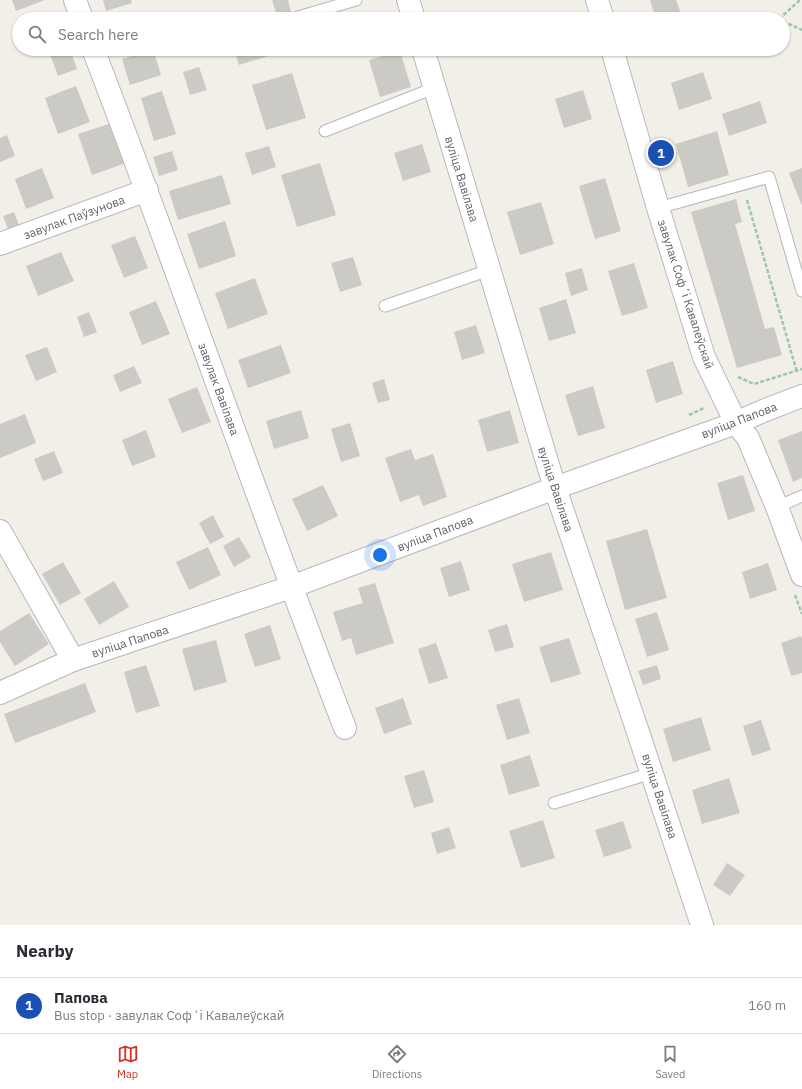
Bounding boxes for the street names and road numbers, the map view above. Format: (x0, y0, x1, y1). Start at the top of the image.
street label: вуліца Вавілава (442, 134, 482, 224)
street label: завулак Паўзунова (21, 191, 127, 242)
street label: завулак Софʼі Кавалеўскай (655, 217, 717, 371)
street label: завулак Вавілава (195, 341, 243, 438)
street label: вуліца Папова (699, 398, 780, 441)
street label: вуліца Вавілава (535, 444, 577, 534)
street label: вуліца Папова (395, 511, 476, 554)
street label: вуліца Папова (90, 621, 171, 660)
street label: вуліца Вавілава (639, 751, 681, 841)

